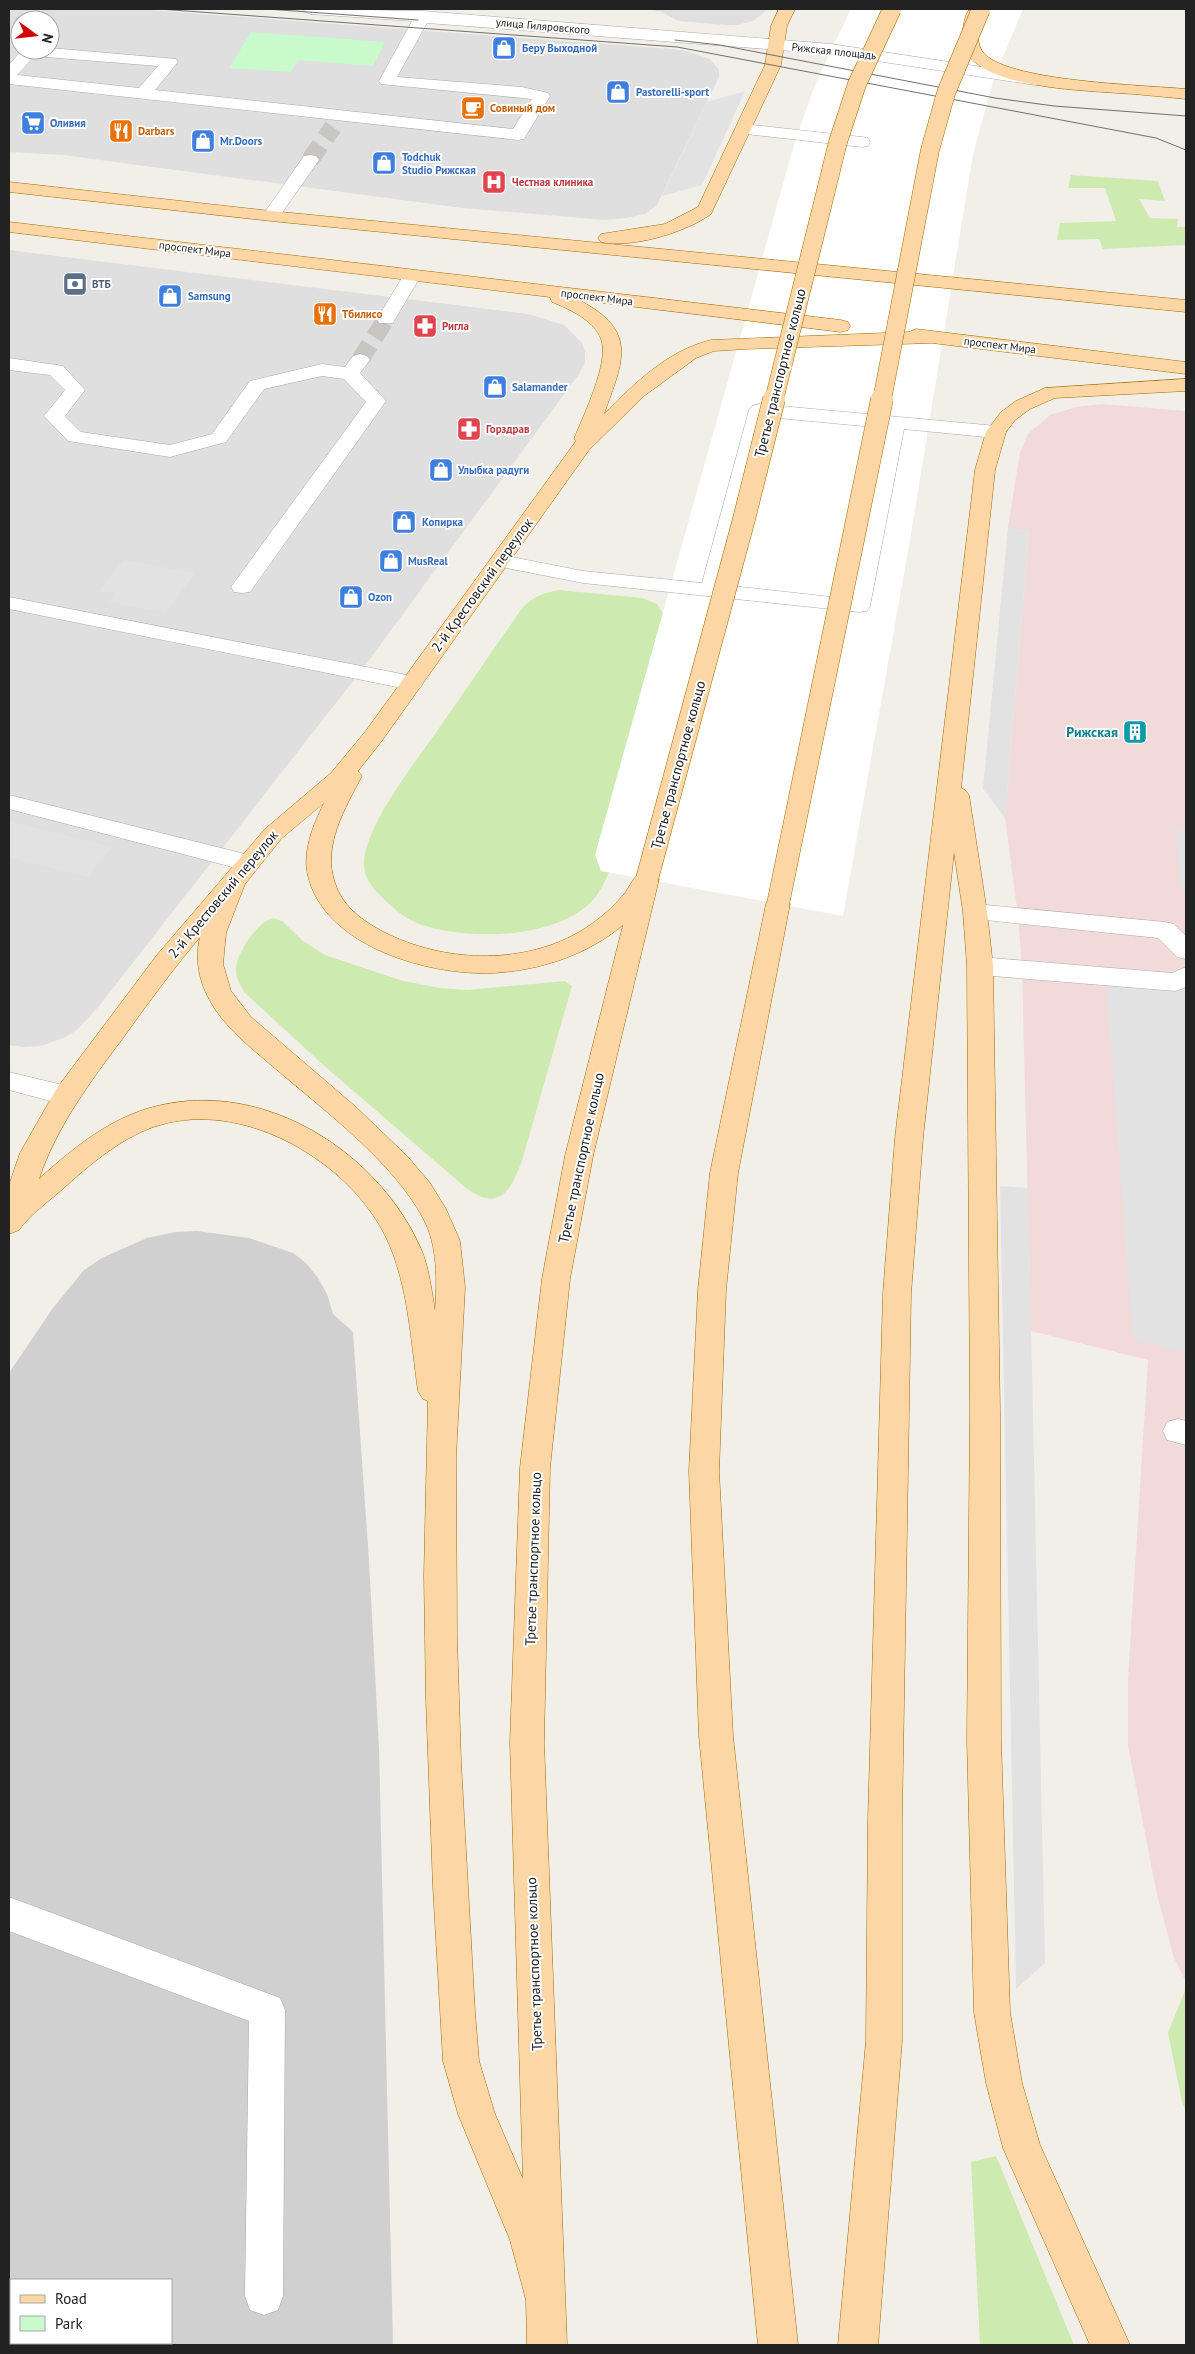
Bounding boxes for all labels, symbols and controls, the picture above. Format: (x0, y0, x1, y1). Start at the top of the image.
north arrow (10, 10, 60, 60)
street label: улица Гиляровского (495, 15, 591, 37)
text: N (38, 32, 57, 45)
shop icon: Беру Выходной (491, 35, 517, 61)
street label: Рижская площадь (791, 40, 877, 62)
place label: Беру Выходной (522, 41, 597, 55)
shop icon: Pastorelli-sport (605, 79, 631, 105)
place label: Pastorelli-sport (636, 85, 709, 99)
cafe icon: Совиный дом (460, 95, 486, 121)
place label: Совиный дом (490, 101, 555, 115)
supermarket icon: Оливия (20, 110, 46, 136)
place label: Оливия (50, 116, 86, 130)
restaurant icon: Darbars (108, 118, 134, 144)
place label: Darbars (138, 124, 175, 138)
shop icon: Mr.Doors (190, 128, 216, 154)
place label: Mr.Doors (220, 134, 262, 148)
shop icon: Todchuk Studio Рижская (371, 150, 397, 176)
place label: Todchuk Studio Рижская (402, 150, 476, 177)
hospital icon: Честная клиника (481, 169, 507, 195)
place label: Честная клиника (512, 175, 593, 189)
street label: проспект Мира (158, 238, 232, 260)
bank icon: ВТБ (62, 271, 88, 297)
place label: ВТБ (92, 277, 111, 291)
shop icon: Samsung (157, 283, 183, 309)
street label: проспект Мира (560, 286, 634, 308)
street label: Третье транспортное кольцо (750, 286, 810, 460)
place label: Samsung (188, 289, 231, 303)
restaurant icon: Тбилисо (312, 301, 338, 327)
place label: Тбилисо (342, 307, 382, 321)
pharmacy icon: Ригла (412, 313, 438, 339)
place label: Ригла (442, 319, 469, 333)
street label: проспект Мира (963, 334, 1037, 356)
shop icon: Salamander (482, 374, 508, 400)
place label: Salamander (512, 380, 568, 394)
pharmacy icon: Горздрав (456, 416, 482, 442)
place label: Горздрав (486, 422, 530, 436)
shop icon: Улыбка радуги (428, 457, 454, 483)
place label: Улыбка радуги (457, 463, 529, 477)
shop icon: Копирка (391, 509, 417, 535)
street label: 2-й Крестовский переулок (427, 514, 537, 656)
place label: Копирка (422, 515, 463, 529)
shop icon: MusReal (378, 548, 404, 574)
place label: MusReal (408, 554, 448, 568)
shop icon: Ozon (338, 584, 364, 610)
place label: Ozon (368, 590, 392, 604)
street label: Третье транспортное кольцо (647, 679, 709, 851)
building icon: Рижская (1122, 719, 1148, 745)
place label: Рижская (1066, 723, 1118, 741)
street label: 2-й Крестовский переулок (164, 826, 282, 962)
street label: Третье транспортное кольцо (554, 1071, 608, 1245)
street label: Третье транспортное кольцо (521, 1472, 545, 1646)
street label: Третье транспортное кольцо (522, 1877, 546, 2051)
legend (10, 2279, 172, 2344)
text: Road (55, 2289, 87, 2308)
text: Park (55, 2314, 83, 2333)

